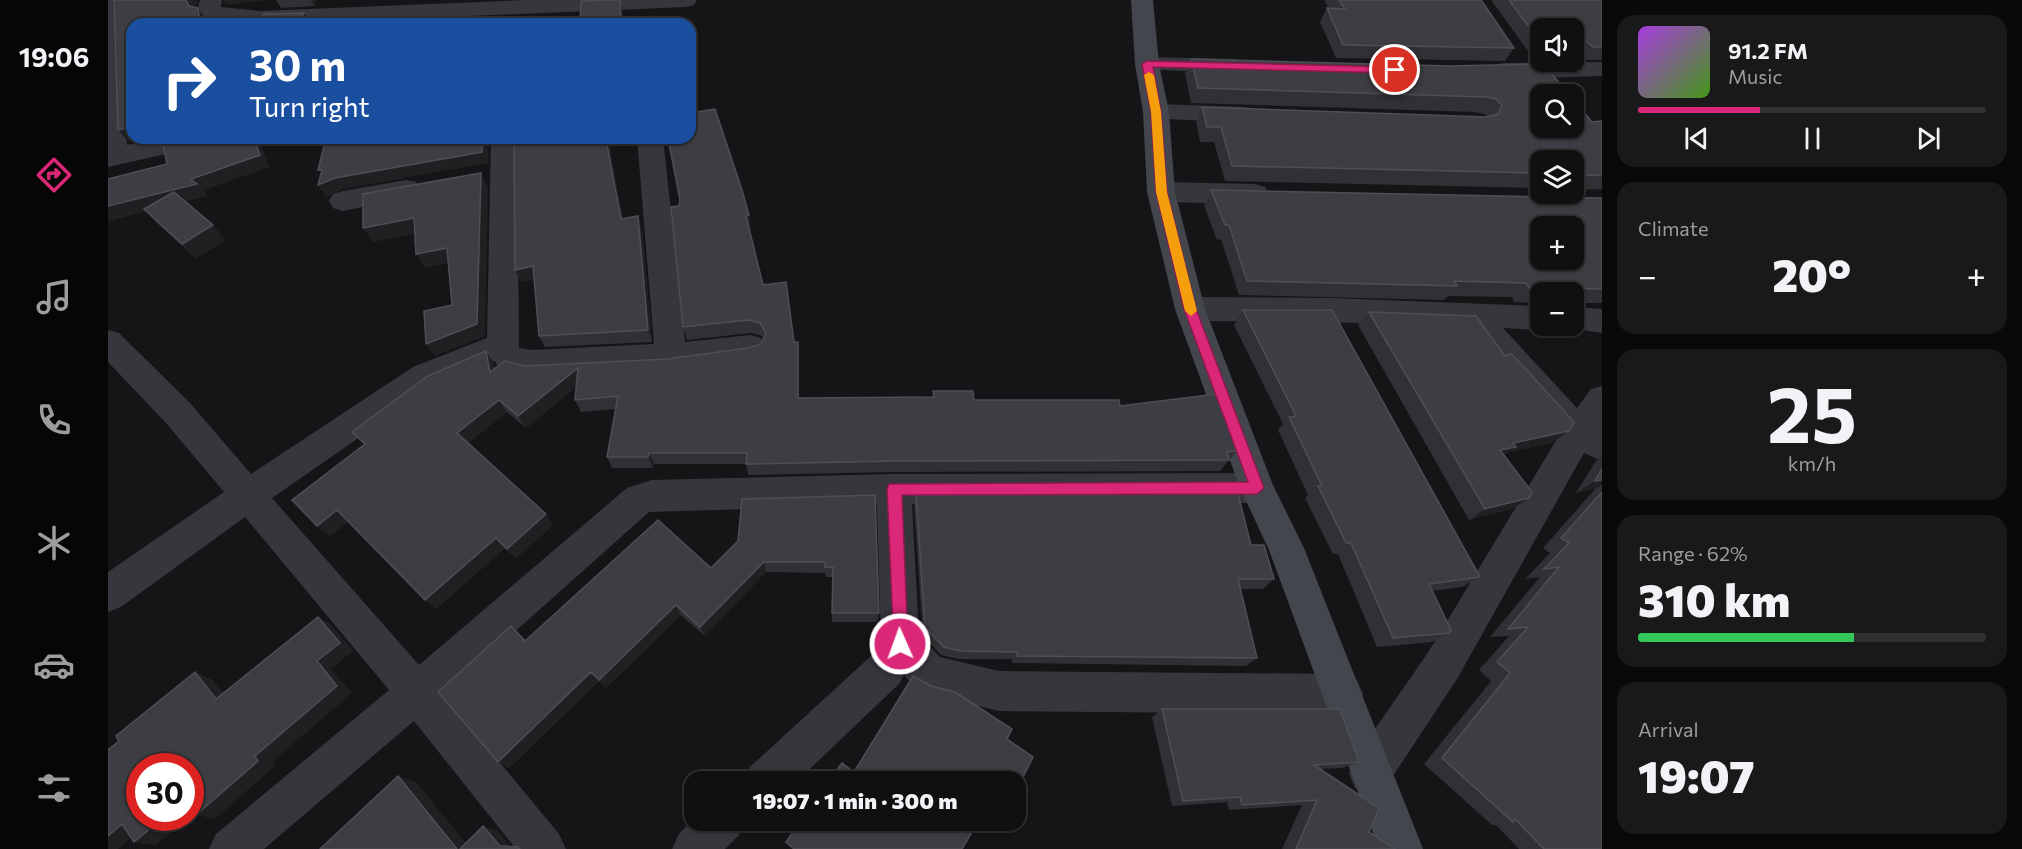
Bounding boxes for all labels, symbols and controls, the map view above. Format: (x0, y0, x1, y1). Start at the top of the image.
map controls (1530, 18, 1584, 336)
button: sound (1530, 18, 1584, 72)
text: 91.2 FM (1728, 37, 1808, 64)
text: 30 m (249, 38, 346, 90)
text: 19:06 (19, 40, 89, 73)
icon: right (150, 42, 228, 120)
pin (1369, 44, 1420, 95)
icon: arrive (1378, 53, 1411, 86)
text: Music (1728, 64, 1782, 88)
button: search (1530, 84, 1584, 138)
text: Turn right (249, 90, 369, 123)
icon: previous (1680, 122, 1713, 155)
icon: pause (1796, 122, 1829, 155)
icon: next (1912, 122, 1945, 155)
button: layers (1530, 150, 1584, 204)
icon: directions (33, 154, 75, 196)
button: + (1530, 216, 1584, 270)
text: Climate (1638, 216, 1708, 240)
text: 20° (1772, 246, 1851, 301)
text: − (1638, 254, 1657, 295)
text: + (1967, 254, 1986, 295)
icon: music (33, 276, 75, 318)
button: − (1530, 282, 1584, 336)
text: 25 (1767, 364, 1857, 459)
icon: phone (33, 399, 75, 441)
text: km/h (1788, 451, 1836, 475)
icon: climate (33, 522, 75, 564)
text: Range · 62% (1638, 541, 1748, 565)
text: 310 km (1638, 571, 1790, 626)
position arrow (868, 612, 932, 676)
icon: car (33, 644, 75, 686)
text: Arrival (1638, 717, 1699, 741)
text: 19:07 (1638, 747, 1755, 802)
speed limit sign: 30 (126, 753, 204, 831)
icon: filters (33, 767, 75, 809)
text: 19:07 · 1 min · 300 m (753, 787, 957, 814)

